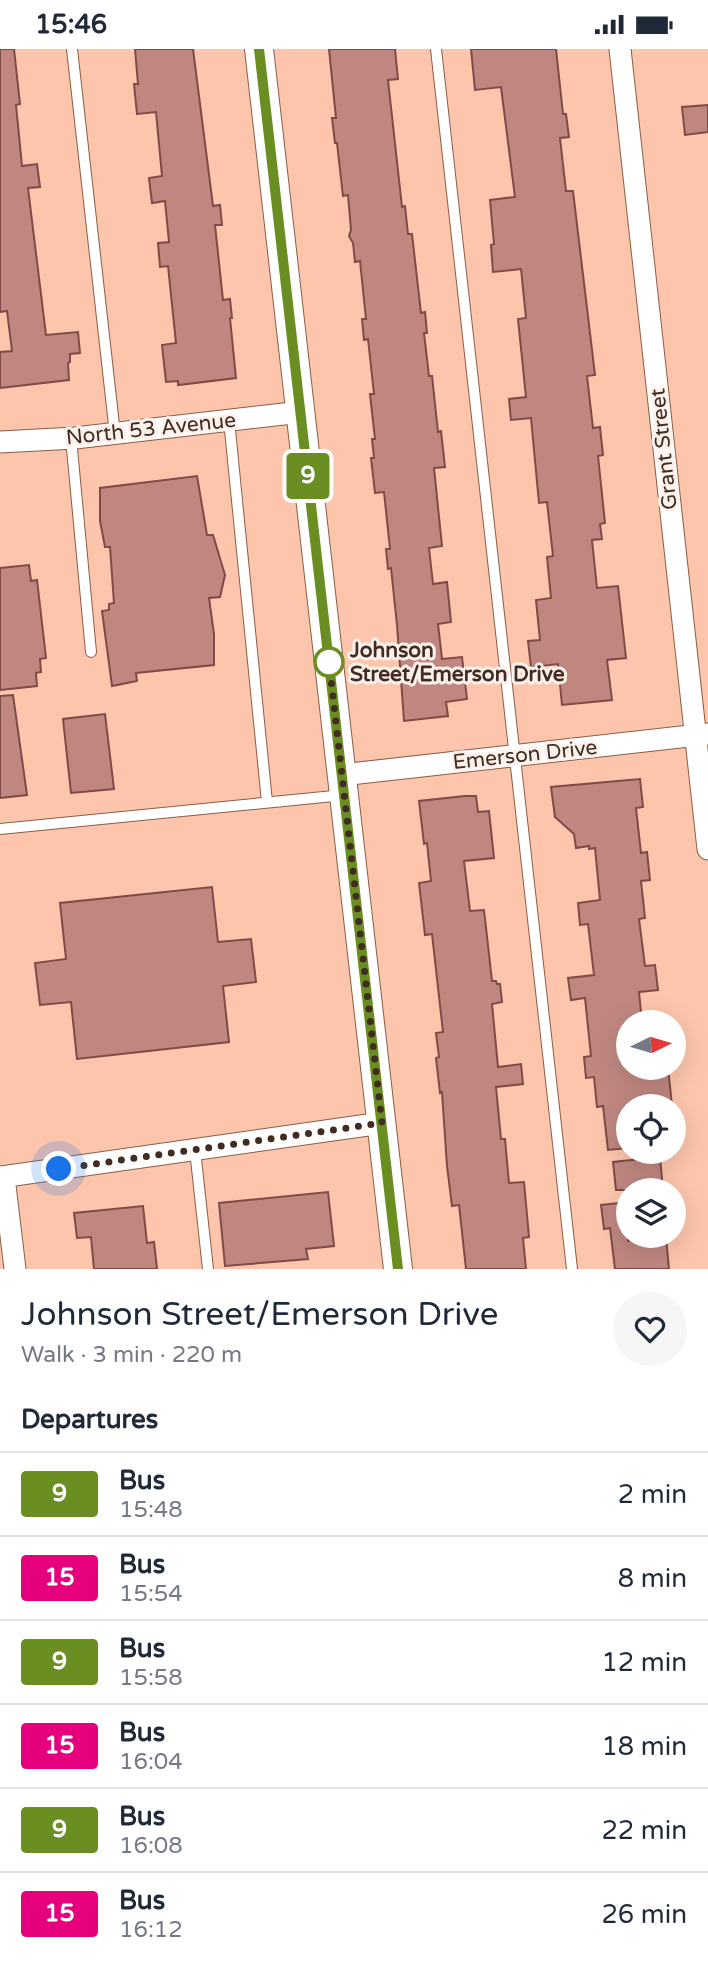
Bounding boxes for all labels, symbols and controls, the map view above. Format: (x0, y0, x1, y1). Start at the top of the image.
text: 15:46 (35, 9, 107, 40)
street label: Grant Street (645, 387, 683, 511)
street label: North 53 Avenue (65, 408, 237, 450)
line badge: 9 (285, 453, 331, 499)
text: 9 (300, 461, 316, 490)
place label: Johnson Street/Emerson Drive (349, 638, 565, 687)
marker: Johnson Street/Emerson Drive (314, 647, 344, 677)
street label: Emerson Drive (451, 735, 599, 775)
north arrow (616, 1010, 686, 1080)
map controls (616, 1010, 686, 1248)
button: locate (616, 1094, 686, 1164)
your location (41, 1151, 76, 1186)
button: layers (616, 1178, 686, 1248)
button: heart (613, 1292, 687, 1366)
text: Johnson Street/Emerson Drive (21, 1295, 498, 1334)
text: Walk · 3 min · 220 m (21, 1341, 242, 1369)
text: Departures (21, 1404, 158, 1435)
text: Bus (119, 1465, 165, 1496)
text: 9 (52, 1479, 67, 1508)
text: 2 min (618, 1479, 687, 1510)
text: 15:48 (119, 1496, 183, 1524)
text: Bus (119, 1549, 165, 1580)
text: 15 (44, 1563, 75, 1592)
text: 8 min (618, 1563, 687, 1594)
text: 15:54 (119, 1580, 183, 1608)
text: Bus (119, 1633, 165, 1664)
text: 9 (52, 1647, 67, 1676)
text: 12 min (601, 1647, 687, 1678)
text: 15:58 (119, 1664, 183, 1692)
text: Bus (119, 1717, 165, 1748)
text: 15 (44, 1731, 75, 1760)
text: 18 min (601, 1731, 687, 1762)
text: 16:04 (119, 1748, 183, 1776)
text: Bus (119, 1801, 165, 1832)
text: 9 (52, 1815, 67, 1844)
text: 22 min (601, 1815, 687, 1846)
text: 16:08 (119, 1832, 183, 1860)
text: Bus (119, 1885, 165, 1916)
text: 15 (44, 1899, 75, 1928)
text: 26 min (601, 1899, 687, 1930)
text: 16:12 (119, 1916, 183, 1944)

